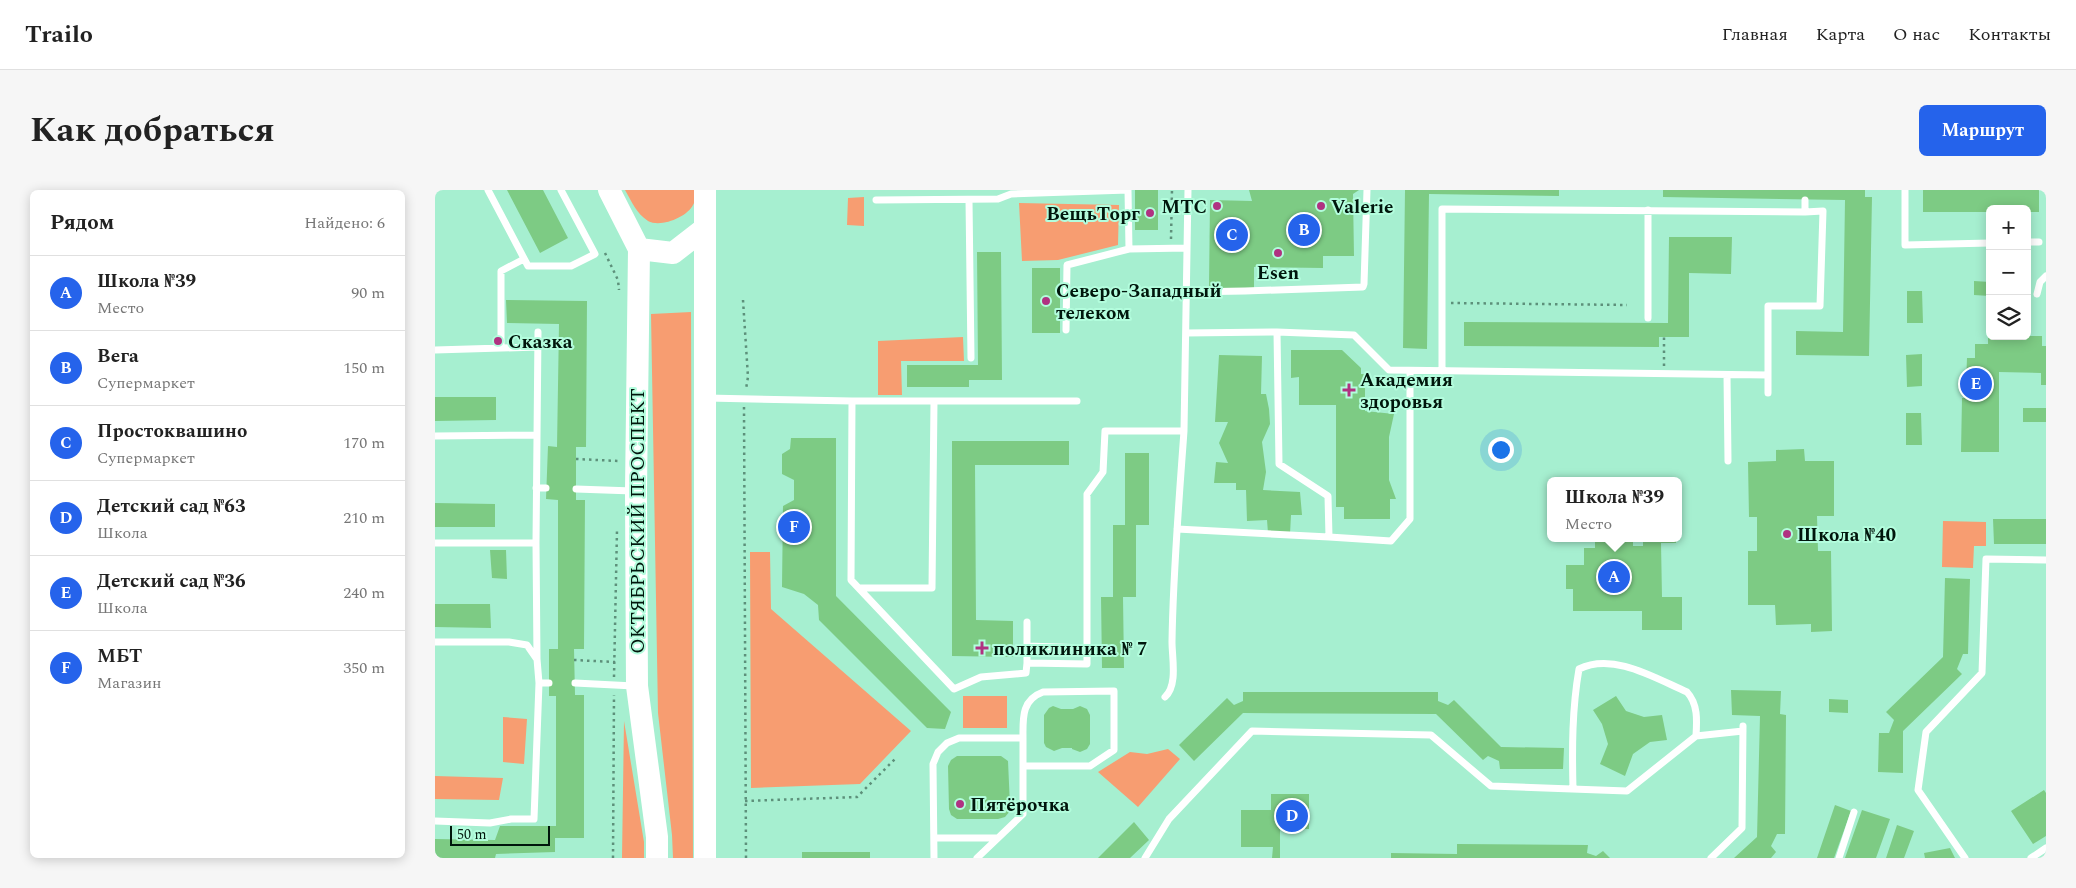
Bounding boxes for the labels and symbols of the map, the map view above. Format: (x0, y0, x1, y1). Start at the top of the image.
place label: МТС (1161, 193, 1207, 222)
place label: Valerie (1331, 193, 1393, 222)
place label: ВещьТорг (1046, 200, 1140, 229)
marker: МТС (1211, 200, 1223, 212)
marker: Valerie (1315, 200, 1327, 212)
marker: ВещьТорг (1144, 207, 1156, 219)
pin: B (1288, 211, 1320, 249)
pin: C (1216, 216, 1248, 254)
marker: Esen (1272, 247, 1284, 259)
place label: Esen (1257, 259, 1299, 288)
place label: Северо-Западный телеком (1056, 277, 1222, 328)
marker: Северо-Западный телеком (1040, 295, 1052, 307)
place label: Сказка (508, 328, 573, 357)
marker: Сказка (492, 335, 504, 347)
pin: E (1960, 365, 1992, 403)
place label: Академия здоровья (1360, 366, 1453, 417)
marker: Академия здоровья (1342, 383, 1356, 397)
street label: ОКТЯБРЬСКИЙ ПРОСПЕКТ (624, 388, 653, 654)
your location (1488, 437, 1514, 463)
pin: F (778, 508, 810, 546)
place label: Школа №40 (1797, 521, 1897, 550)
marker: Школа №40 (1781, 528, 1793, 540)
pin: A (1598, 558, 1630, 596)
place label: поликлиника № 7 (993, 635, 1148, 664)
marker: поликлиника № 7 (975, 641, 989, 655)
place label: Пятёрочка (970, 791, 1070, 820)
pin: D (1276, 797, 1308, 835)
marker: Пятёрочка (954, 798, 966, 810)
scale bar (450, 823, 550, 846)

